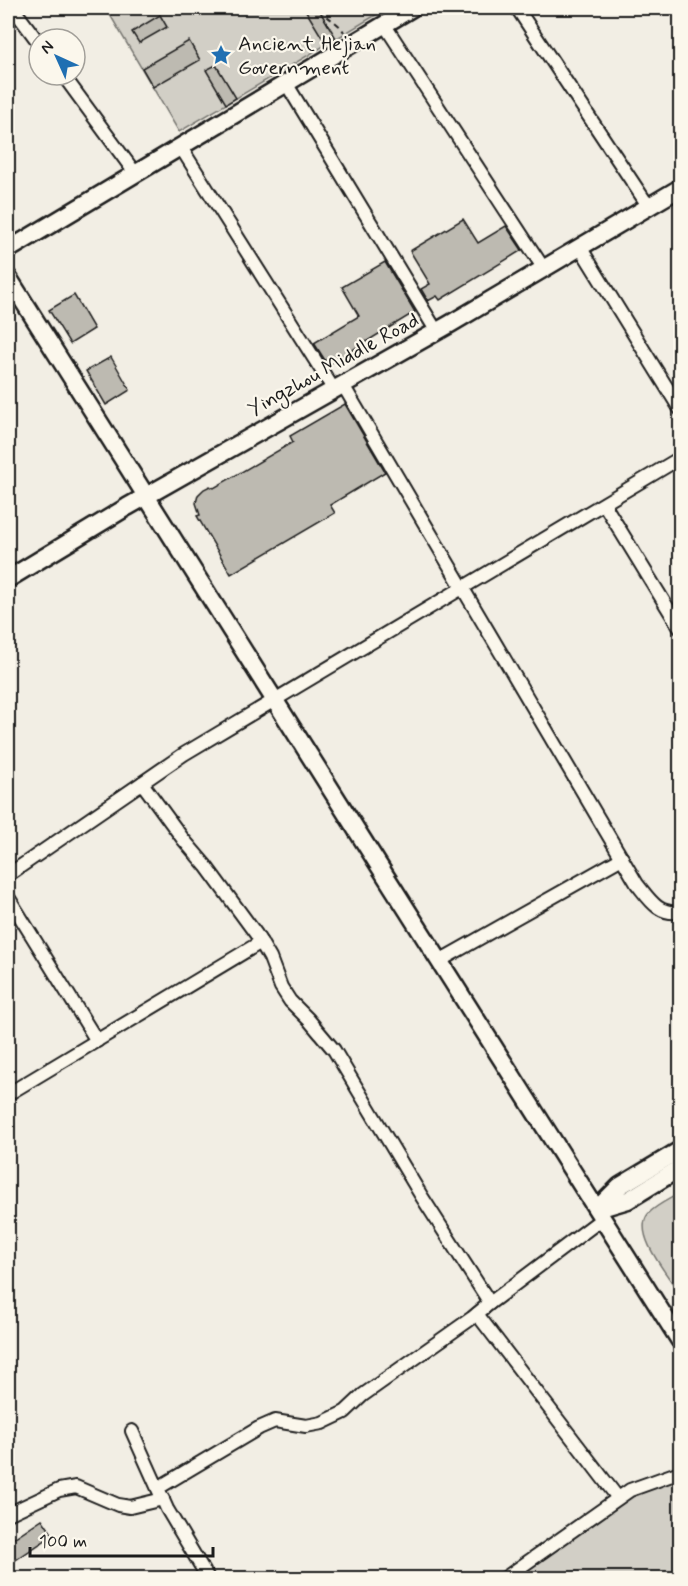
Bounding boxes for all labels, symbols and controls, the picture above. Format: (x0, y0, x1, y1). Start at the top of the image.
north arrow (27, 27, 87, 87)
place label: Ancient Hejian Government (238, 30, 376, 82)
text: N (36, 36, 59, 59)
place icon: Ancient Hejian Government (209, 43, 233, 67)
street label: Yingzhou Middle Road (243, 306, 425, 425)
scale bar (30, 1520, 213, 1558)
text: 100 m (39, 1530, 87, 1554)

